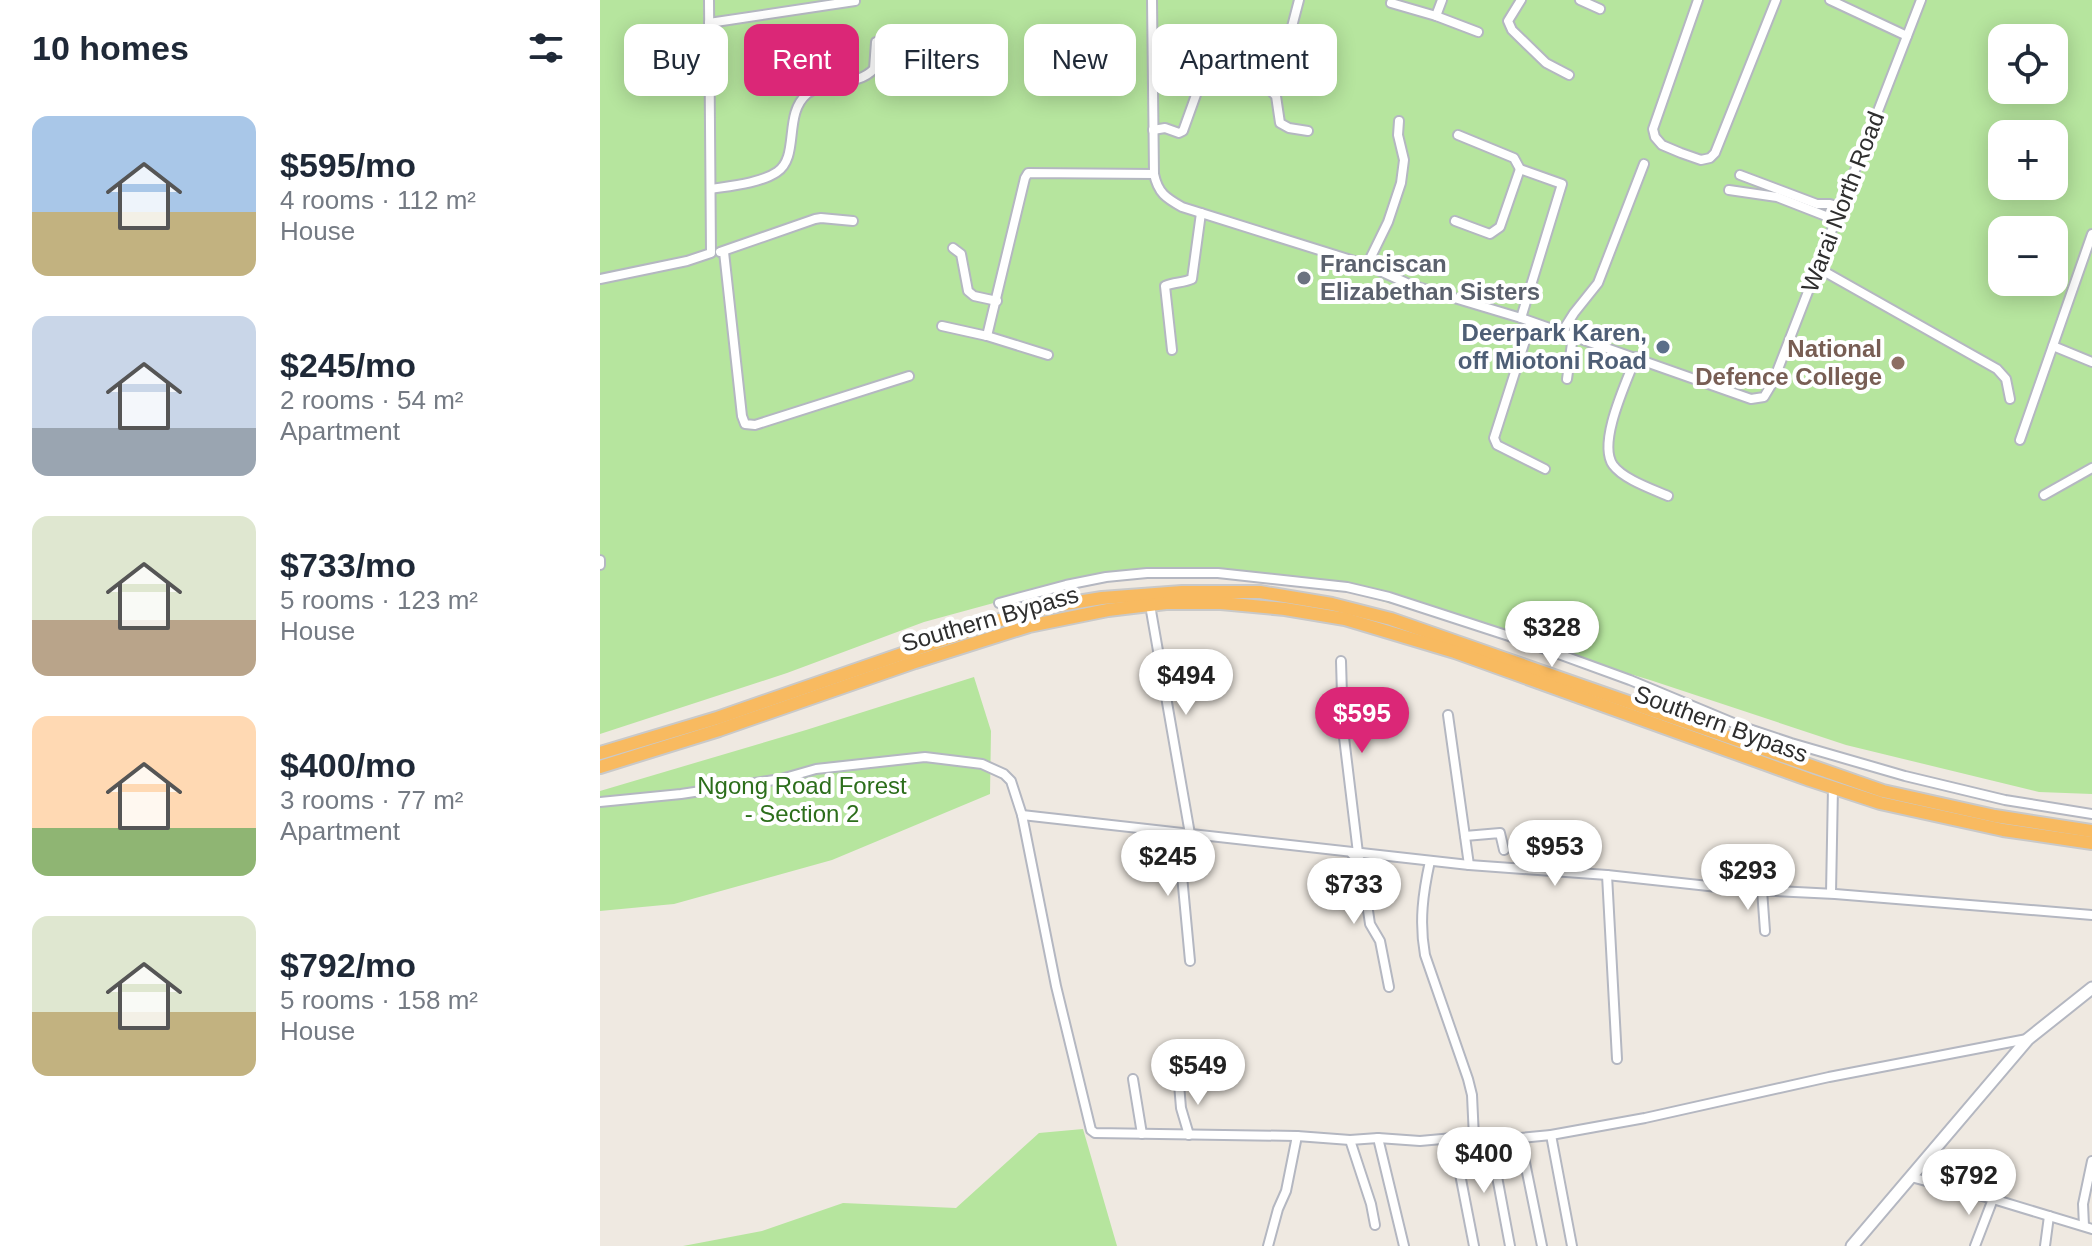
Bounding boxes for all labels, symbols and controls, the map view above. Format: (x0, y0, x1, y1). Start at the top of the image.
chip: Buy (624, 24, 728, 96)
chip: Rent (744, 24, 859, 96)
chip: Filters (875, 24, 1008, 96)
chip: New (1024, 24, 1136, 96)
chip: Apartment (1152, 24, 1337, 96)
map controls (1988, 24, 2068, 296)
button: locate (1988, 24, 2068, 104)
icon: filters (524, 26, 568, 70)
text: 10 homes (32, 29, 189, 67)
street label: Warai North Road (1796, 108, 1889, 296)
button: + (1988, 120, 2068, 200)
text: $595/mo (280, 146, 416, 184)
icon: home (96, 148, 192, 244)
text: 4 rooms · 112 m² (280, 185, 476, 215)
text: House (280, 216, 355, 246)
button: − (1988, 216, 2068, 296)
place label: Franciscan Elizabethan Sisters (1320, 250, 1540, 305)
marker: Franciscan Elizabethan Sisters (1295, 269, 1313, 287)
place label: Deerpark Karen, off Miotoni Road (1458, 319, 1647, 374)
place label: National Defence College (1695, 335, 1882, 390)
marker: Deerpark Karen, off Miotoni Road (1654, 338, 1672, 356)
text: $245/mo (280, 346, 416, 384)
icon: home (96, 348, 192, 444)
marker: National Defence College (1889, 354, 1907, 372)
text: 2 rooms · 54 m² (280, 385, 464, 415)
text: Apartment (280, 416, 400, 446)
text: $733/mo (280, 546, 416, 584)
icon: home (96, 548, 192, 644)
street label: Southern Bypass (898, 580, 1081, 657)
text: 5 rooms · 123 m² (280, 585, 478, 615)
pin: $328 (1505, 601, 1599, 669)
text: $328 (1523, 612, 1581, 642)
text: House (280, 616, 355, 646)
pin: $494 (1139, 649, 1233, 717)
text: $494 (1157, 660, 1215, 690)
street label: Southern Bypass (1631, 680, 1812, 767)
pin: $595 (1315, 687, 1409, 755)
text: $595 (1333, 698, 1391, 728)
text: $400/mo (280, 746, 416, 784)
icon: home (96, 748, 192, 844)
park label: Ngong Road Forest - Section 2 (697, 772, 907, 827)
text: 3 rooms · 77 m² (280, 785, 464, 815)
text: Apartment (280, 816, 400, 846)
pin: $953 (1508, 820, 1602, 888)
pin: $245 (1121, 830, 1215, 898)
text: $953 (1526, 831, 1584, 861)
text: $245 (1139, 841, 1197, 871)
pin: $293 (1701, 844, 1795, 912)
text: $293 (1719, 855, 1777, 885)
pin: $733 (1307, 858, 1401, 926)
text: $733 (1325, 869, 1383, 899)
text: $792/mo (280, 946, 416, 984)
icon: home (96, 948, 192, 1044)
text: 5 rooms · 158 m² (280, 985, 478, 1015)
text: House (280, 1016, 355, 1046)
pin: $549 (1151, 1039, 1245, 1107)
text: $549 (1169, 1050, 1227, 1080)
pin: $400 (1437, 1127, 1531, 1195)
text: $400 (1455, 1138, 1513, 1168)
pin: $792 (1922, 1149, 2016, 1217)
text: $792 (1940, 1160, 1998, 1190)

